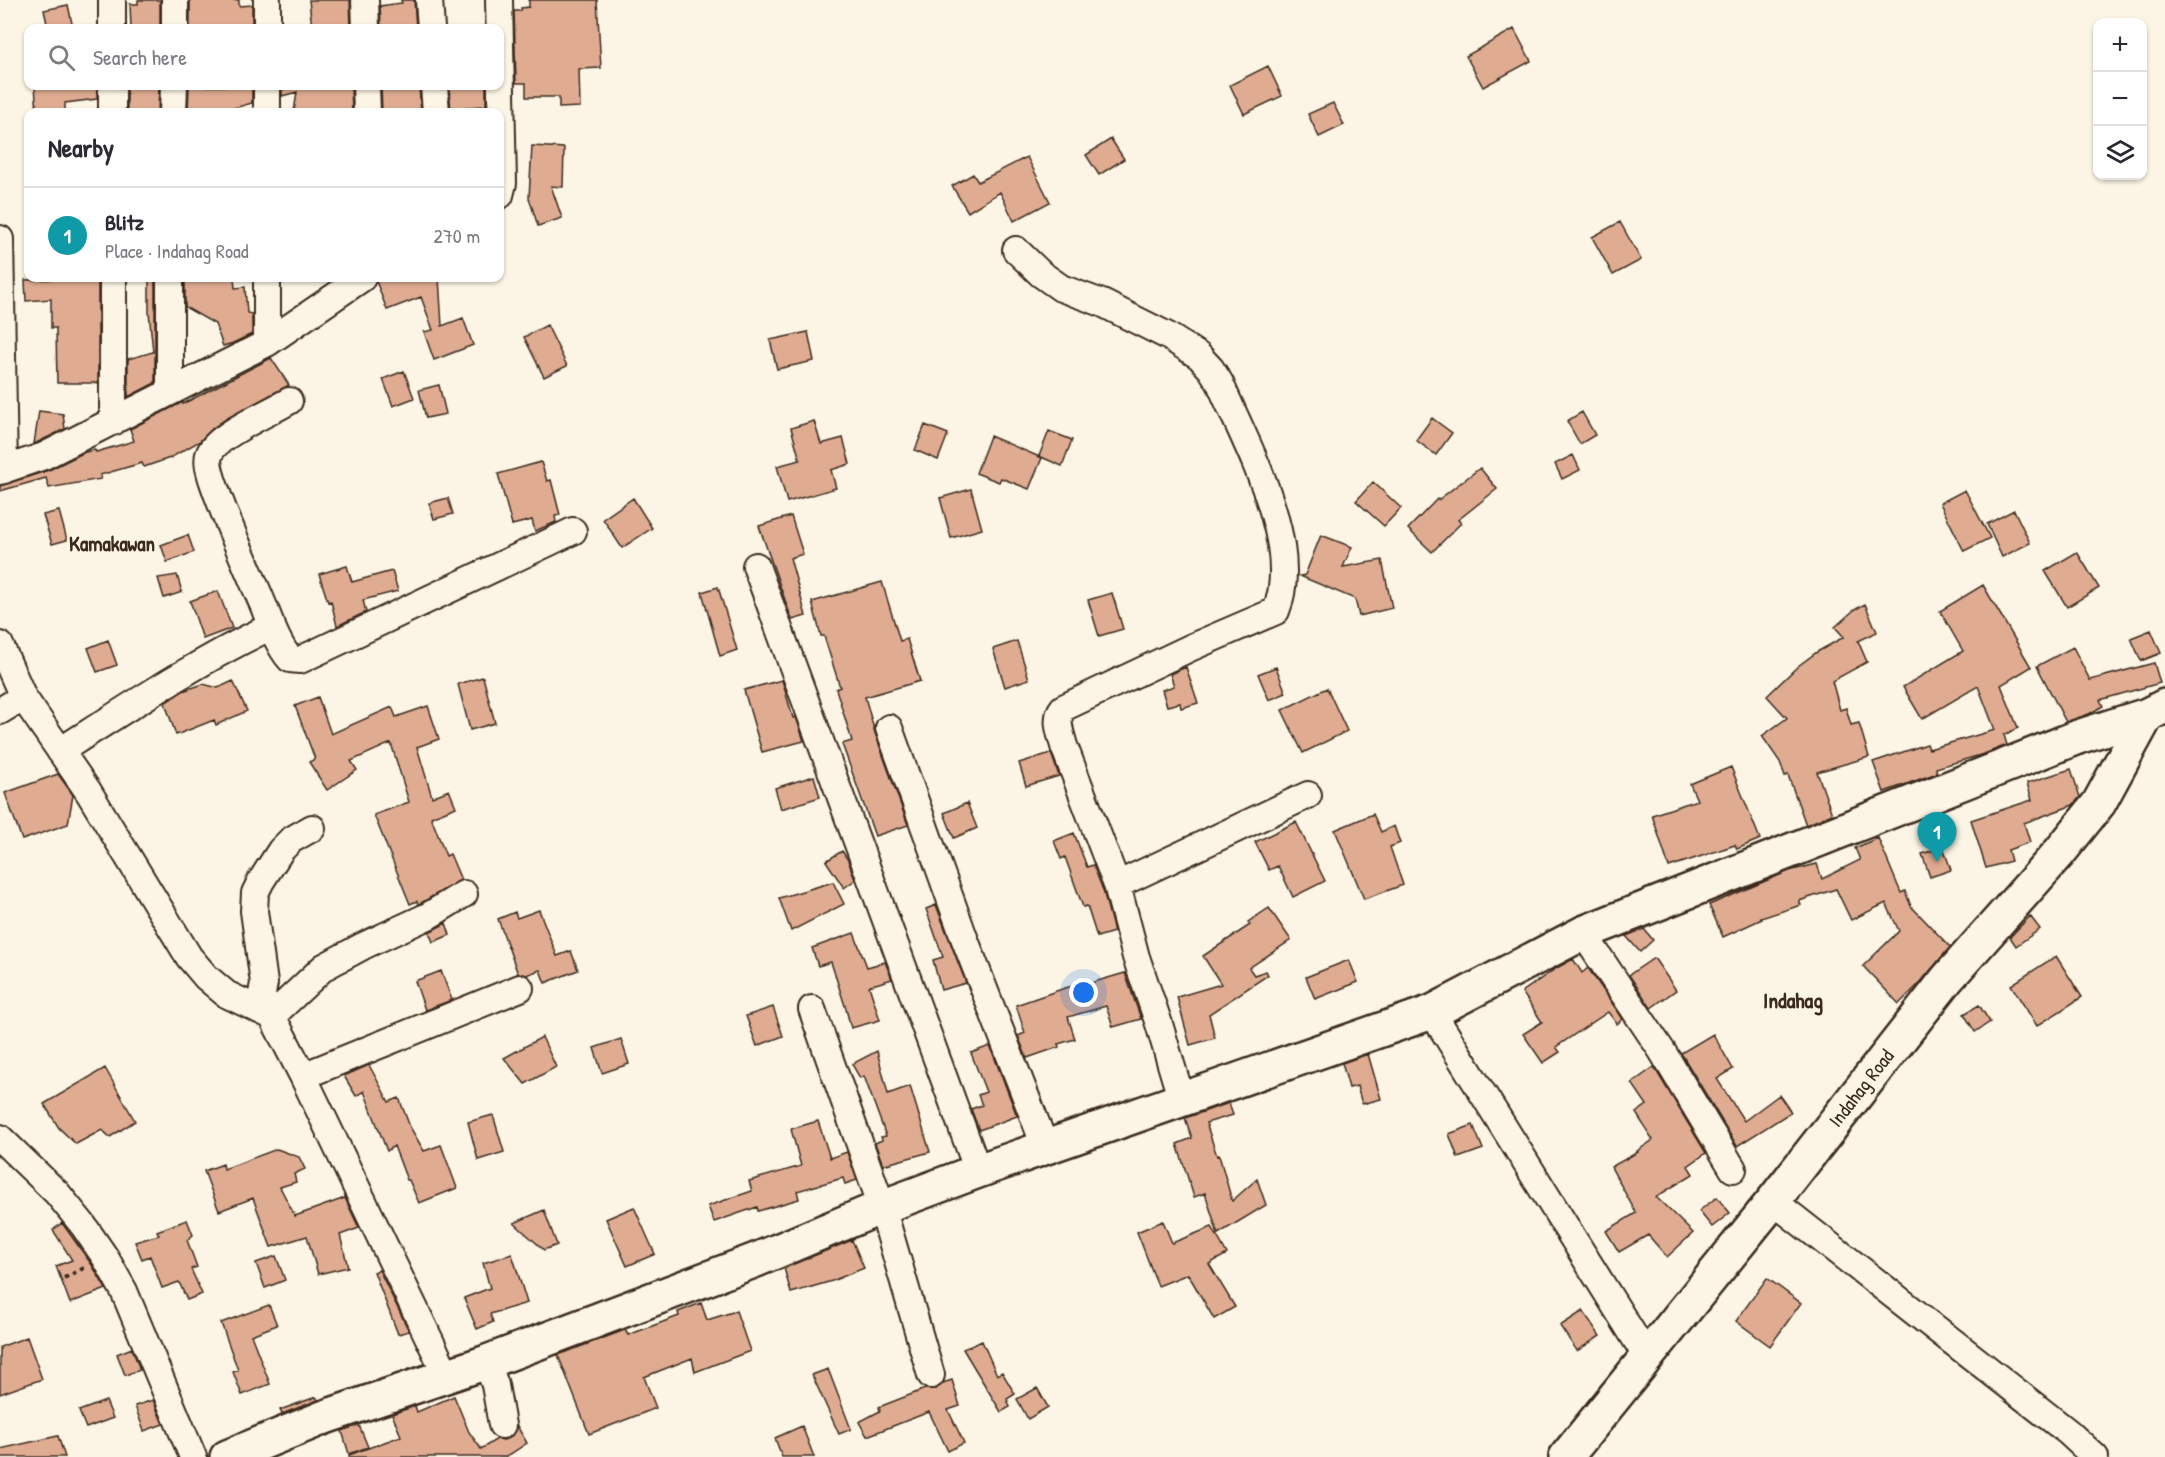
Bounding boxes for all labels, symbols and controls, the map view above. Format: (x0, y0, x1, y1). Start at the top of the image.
map controls (2093, 18, 2147, 180)
button: + (2093, 18, 2147, 72)
search box (24, 24, 504, 90)
icon: search (45, 41, 78, 74)
text: Search here (93, 42, 187, 72)
button: − (2093, 72, 2147, 126)
button: layers (2093, 126, 2147, 180)
text: Nearby (48, 130, 114, 165)
text: Blitz (105, 207, 144, 237)
text: 1 (64, 222, 71, 249)
text: 270 m (434, 222, 480, 249)
text: Place · Indahag Road (105, 237, 249, 264)
district label: Kamakawan (69, 529, 155, 558)
pin: 1 (1918, 812, 1956, 862)
your location (1069, 978, 1098, 1007)
district label: Indahag (1763, 985, 1823, 1016)
street label: Indahag Road (1822, 1043, 1900, 1132)

